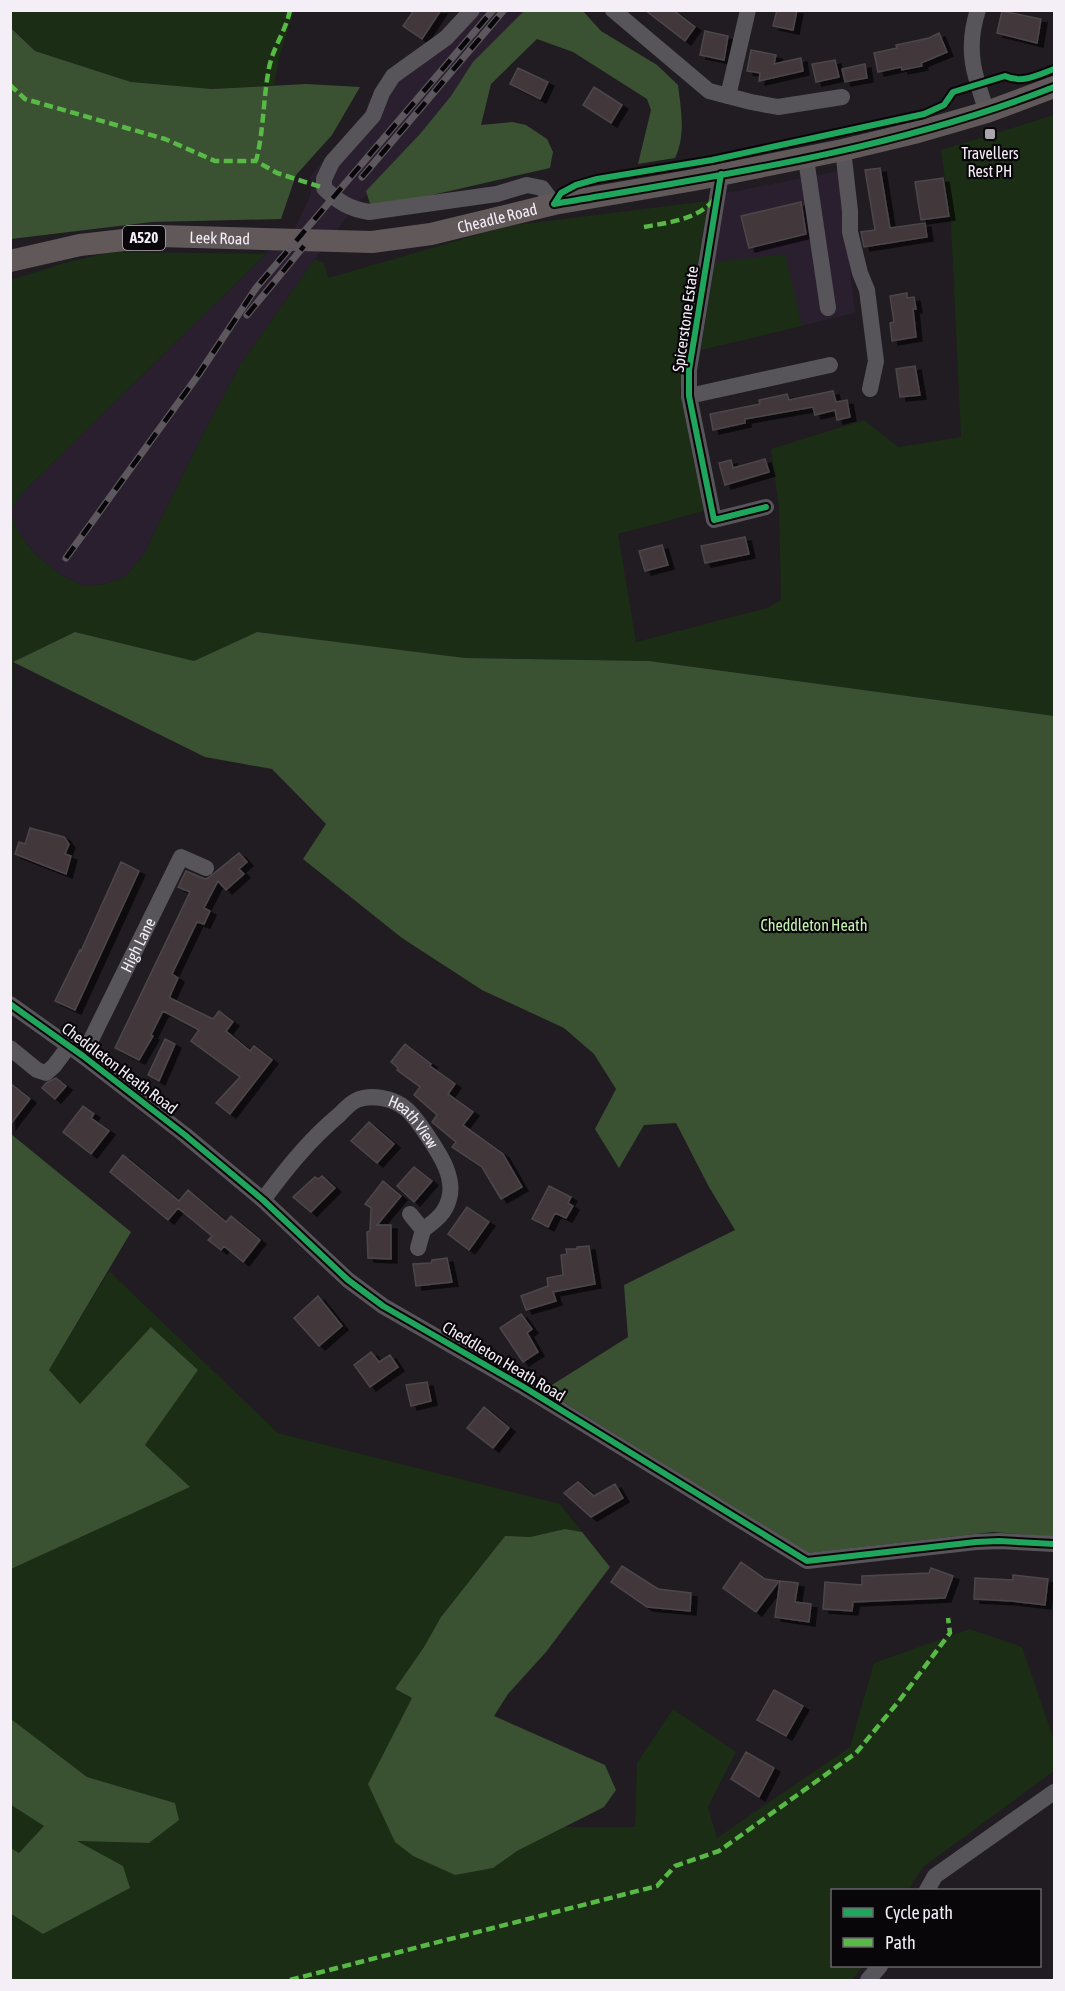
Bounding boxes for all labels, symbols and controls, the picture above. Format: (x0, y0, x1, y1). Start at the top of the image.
marker: Travellers Rest PH (983, 127, 997, 141)
place label: Travellers Rest PH (961, 144, 1019, 180)
street label: Cheadle Road (455, 199, 539, 236)
road number: A520 (123, 226, 165, 250)
street label: Leek Road (189, 228, 250, 248)
street label: Spicerstone Estate (669, 265, 702, 373)
street label: High Lane (117, 915, 159, 975)
park label: Cheddleton Heath (761, 916, 867, 934)
street label: Cheddleton Heath Road (59, 1019, 181, 1117)
street label: Heath View (386, 1091, 442, 1152)
street label: Cheddleton Heath Road (439, 1317, 569, 1405)
legend (831, 1889, 1041, 1967)
text: Cycle path (885, 1902, 953, 1923)
text: Path (885, 1932, 916, 1953)

